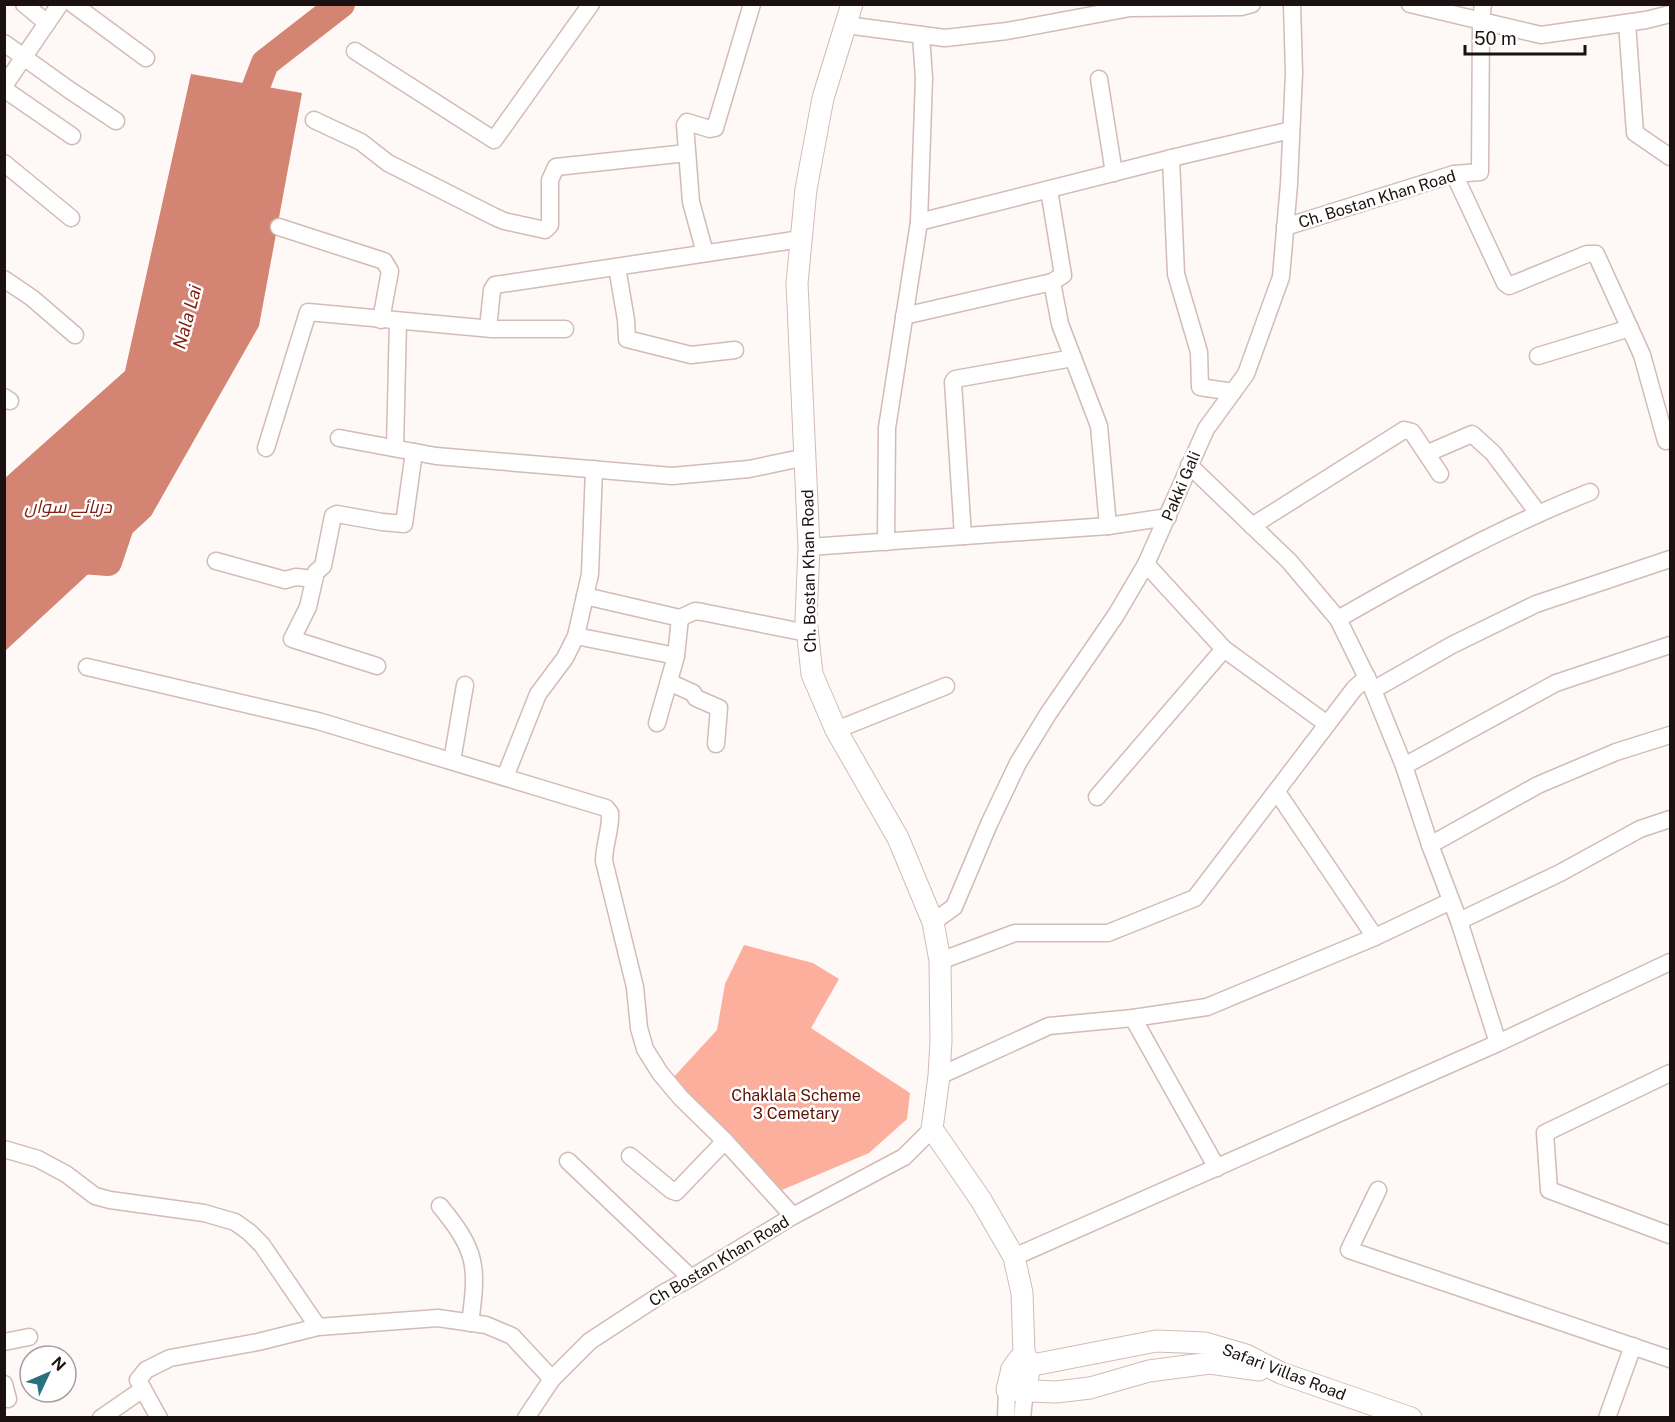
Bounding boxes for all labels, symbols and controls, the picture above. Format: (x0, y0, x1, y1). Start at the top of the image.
scale bar (1465, 18, 1585, 56)
text: 50 m (1474, 28, 1517, 49)
street label: Ch. Bostan Khan Road (1296, 166, 1458, 232)
water label: Nala Lai (168, 282, 206, 351)
street label: Pakki Gali (1158, 448, 1204, 524)
street label: Ch. Bostan Khan Road (798, 489, 820, 653)
water label: دریائے سواں (24, 496, 113, 518)
park label: Chaklala Scheme 3 Cemetary (731, 1086, 861, 1123)
street label: Ch Bostan Khan Road (646, 1212, 792, 1310)
street label: Safari Villas Road (1219, 1340, 1349, 1404)
north arrow (18, 1344, 78, 1404)
text: N (47, 1353, 70, 1375)

